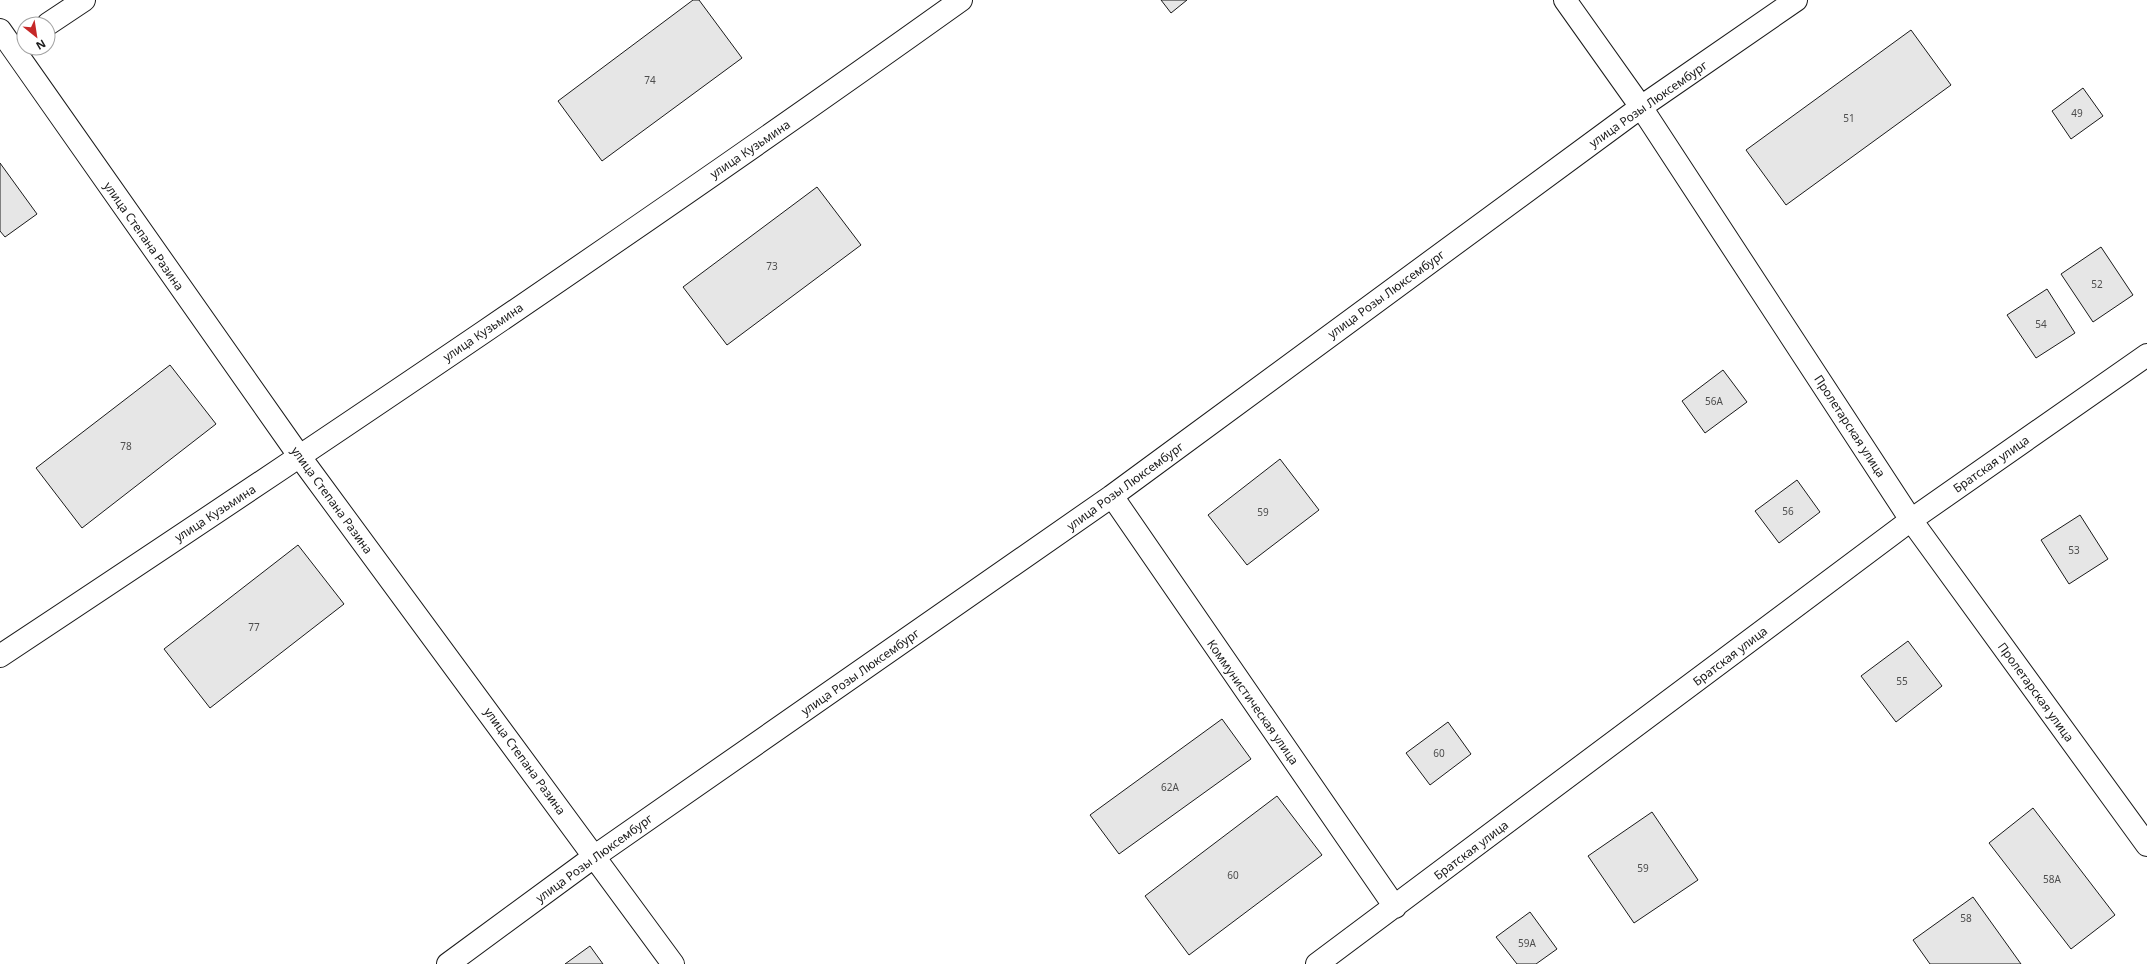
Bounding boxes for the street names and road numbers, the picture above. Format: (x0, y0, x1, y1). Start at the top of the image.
street label: улица Розы Люксембург (1586, 57, 1710, 151)
street label: улица Кузьмина (706, 116, 794, 182)
street label: улица Степана Разина (100, 178, 188, 294)
street label: улица Розы Люксембург (1324, 246, 1448, 342)
street label: улица Кузьмина (439, 299, 527, 365)
street label: Пролетарская улица (1810, 371, 1890, 481)
street label: Братская улица (1949, 431, 2033, 497)
street label: улица Розы Люксембург (1063, 438, 1187, 534)
street label: улица Степана Разина (287, 443, 377, 557)
street label: улица Кузьмина (171, 480, 259, 546)
street label: Братская улица (1689, 622, 1771, 690)
street label: улица Розы Люксембург (798, 625, 922, 719)
street label: Коммунистическая улица (1203, 636, 1303, 768)
street label: Пролетарская улица (1994, 639, 2078, 745)
street label: улица Степана Разина (480, 704, 570, 818)
street label: улица Розы Люксембург (532, 810, 656, 906)
street label: Братская улица (1430, 816, 1512, 884)

